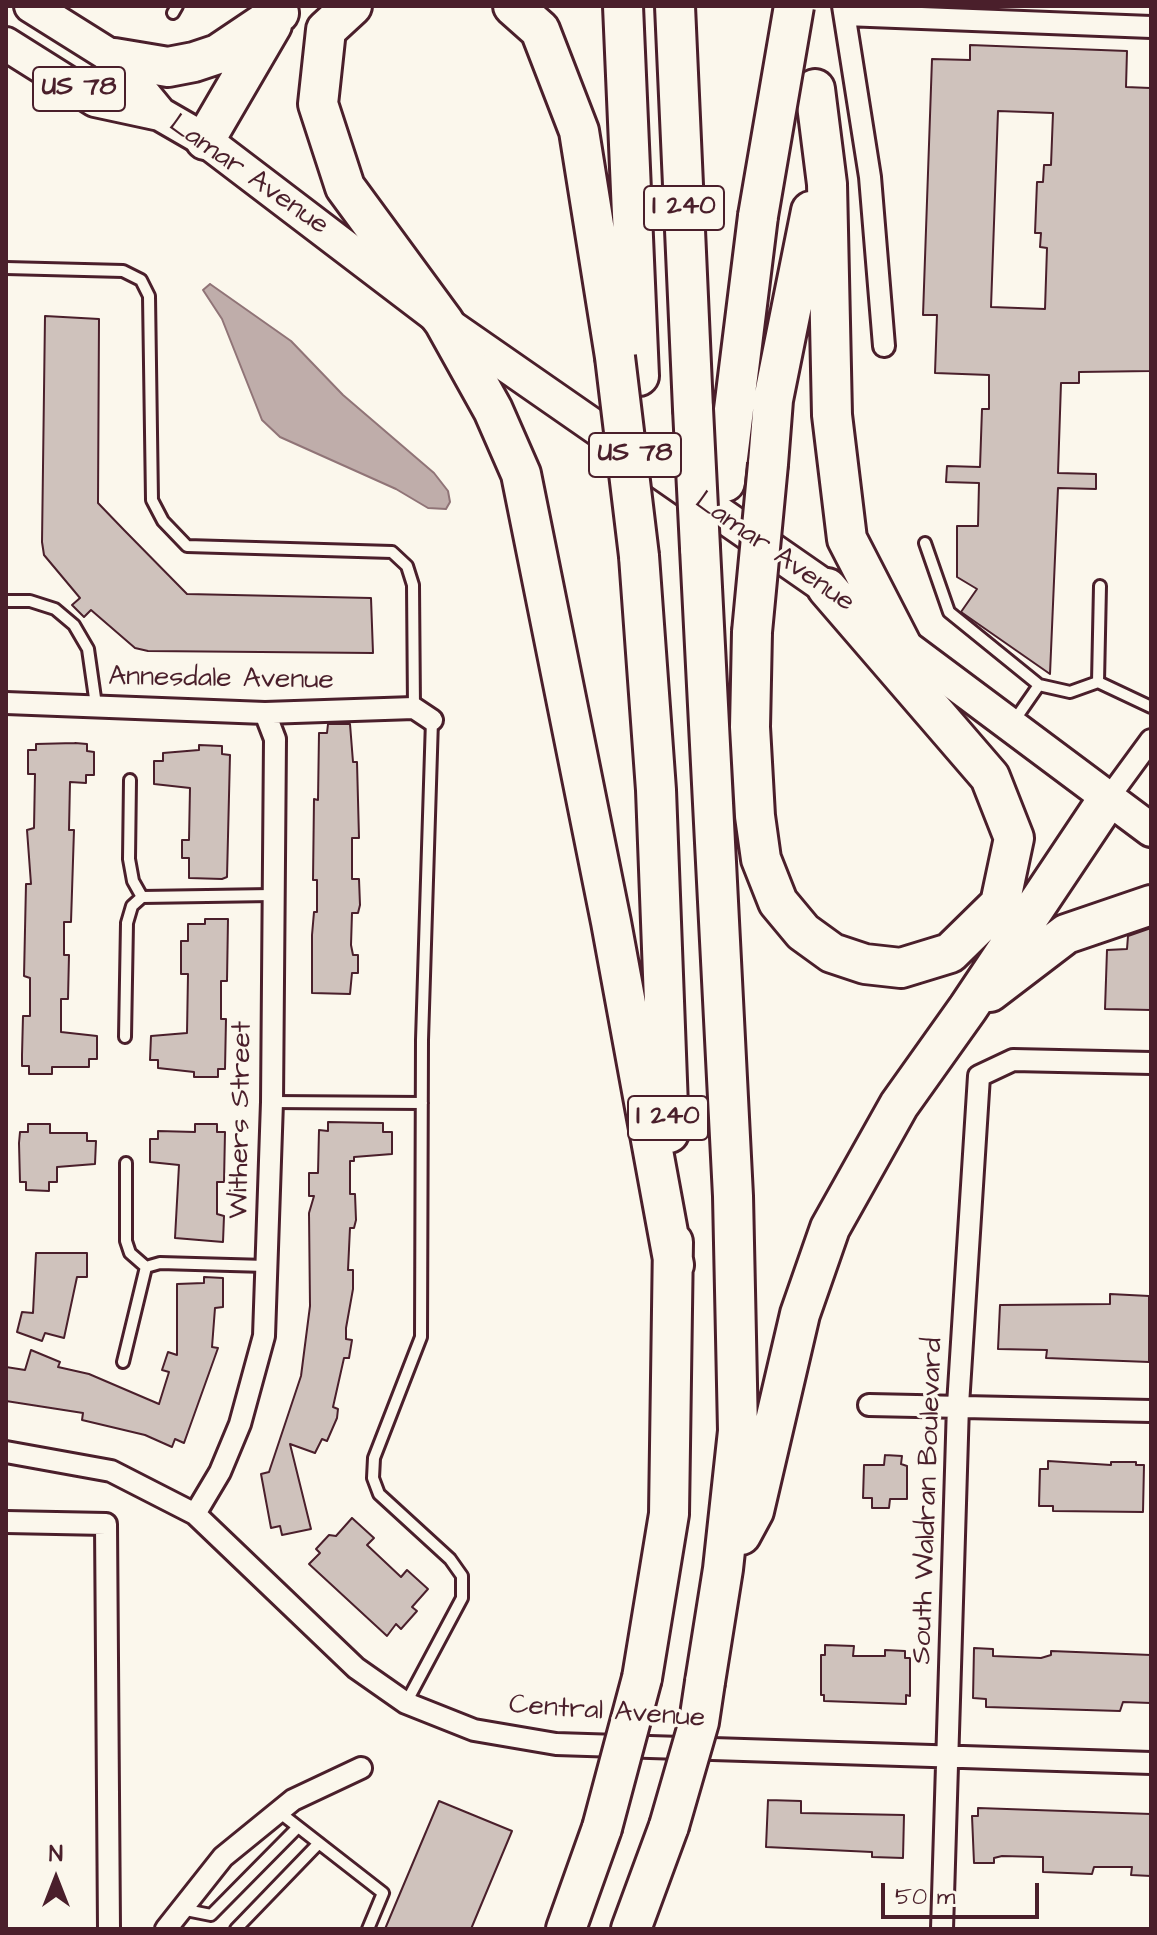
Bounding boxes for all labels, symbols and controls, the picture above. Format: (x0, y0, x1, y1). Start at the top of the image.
road number: US 78 (33, 67, 125, 111)
street label: Lamar Avenue (162, 109, 334, 243)
road number: I 240 (644, 186, 724, 230)
road number: US 78 (589, 433, 681, 477)
street label: Lamar Avenue (688, 486, 860, 620)
street label: Annesdale Avenue (108, 661, 334, 699)
street label: Withers Street (223, 1021, 261, 1219)
road number: I 240 (628, 1096, 708, 1140)
street label: South Waldran Boulevard (907, 1337, 951, 1665)
street label: Central Avenue (508, 1689, 706, 1737)
north arrow (16, 1839, 96, 1919)
text: N (49, 1839, 63, 1870)
scale bar (885, 1867, 1043, 1917)
text: 50 m (895, 1880, 955, 1914)

